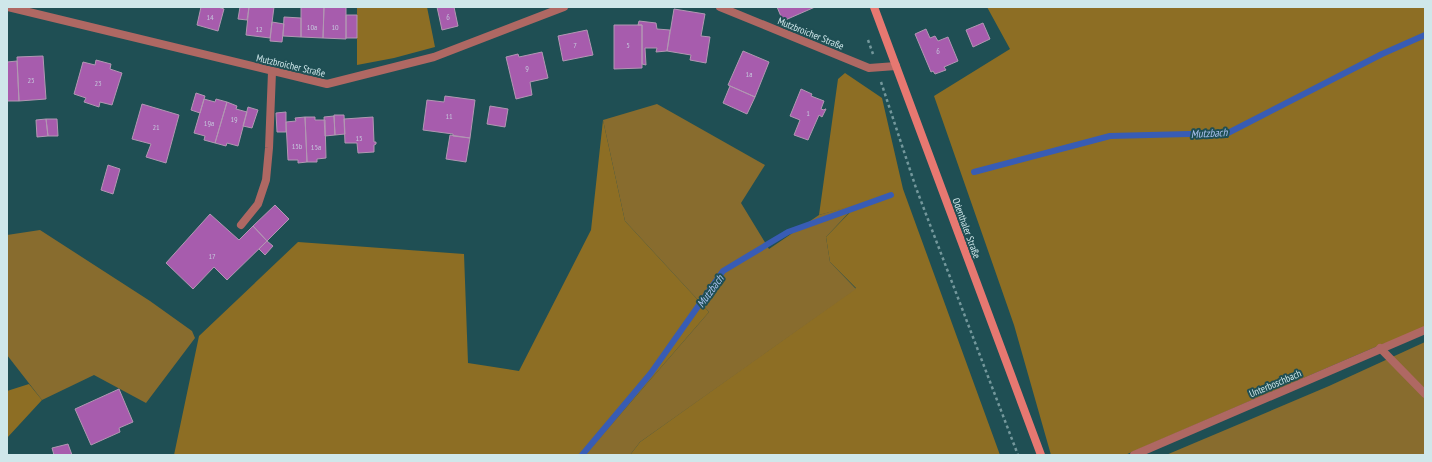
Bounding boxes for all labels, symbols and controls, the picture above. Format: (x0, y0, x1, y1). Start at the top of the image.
house number: 14 (206, 12, 214, 22)
house number: 6 (446, 12, 450, 22)
street label: Mutzbroicher Straße (776, 14, 846, 53)
house number: 10a (307, 22, 317, 32)
house number: 10 (331, 22, 339, 32)
house number: 12 (255, 24, 263, 34)
house number: 7 (573, 40, 577, 50)
house number: 5 (626, 40, 630, 50)
house number: 6 (936, 46, 940, 56)
street label: Mutzbroicher Straße (255, 51, 327, 80)
house number: 9 (525, 63, 529, 73)
house number: 1a (746, 69, 752, 79)
house number: 25 (27, 75, 35, 85)
house number: 23 (94, 78, 102, 88)
house number: 1 (806, 108, 810, 118)
house number: 11 (445, 111, 453, 121)
house number: 19 (230, 114, 238, 124)
house number: 19a (204, 118, 214, 128)
house number: 21 (152, 122, 160, 132)
water label: Mutzbach (1190, 125, 1229, 141)
house number: 15 (355, 133, 363, 143)
house number: 15b (292, 141, 303, 151)
house number: 15a (311, 142, 321, 152)
street label: Odenthaler Straße (950, 196, 984, 260)
house number: 17 (208, 251, 216, 261)
water label: Mutzbach (694, 271, 727, 310)
street label: Unterboschbach (1247, 367, 1303, 400)

